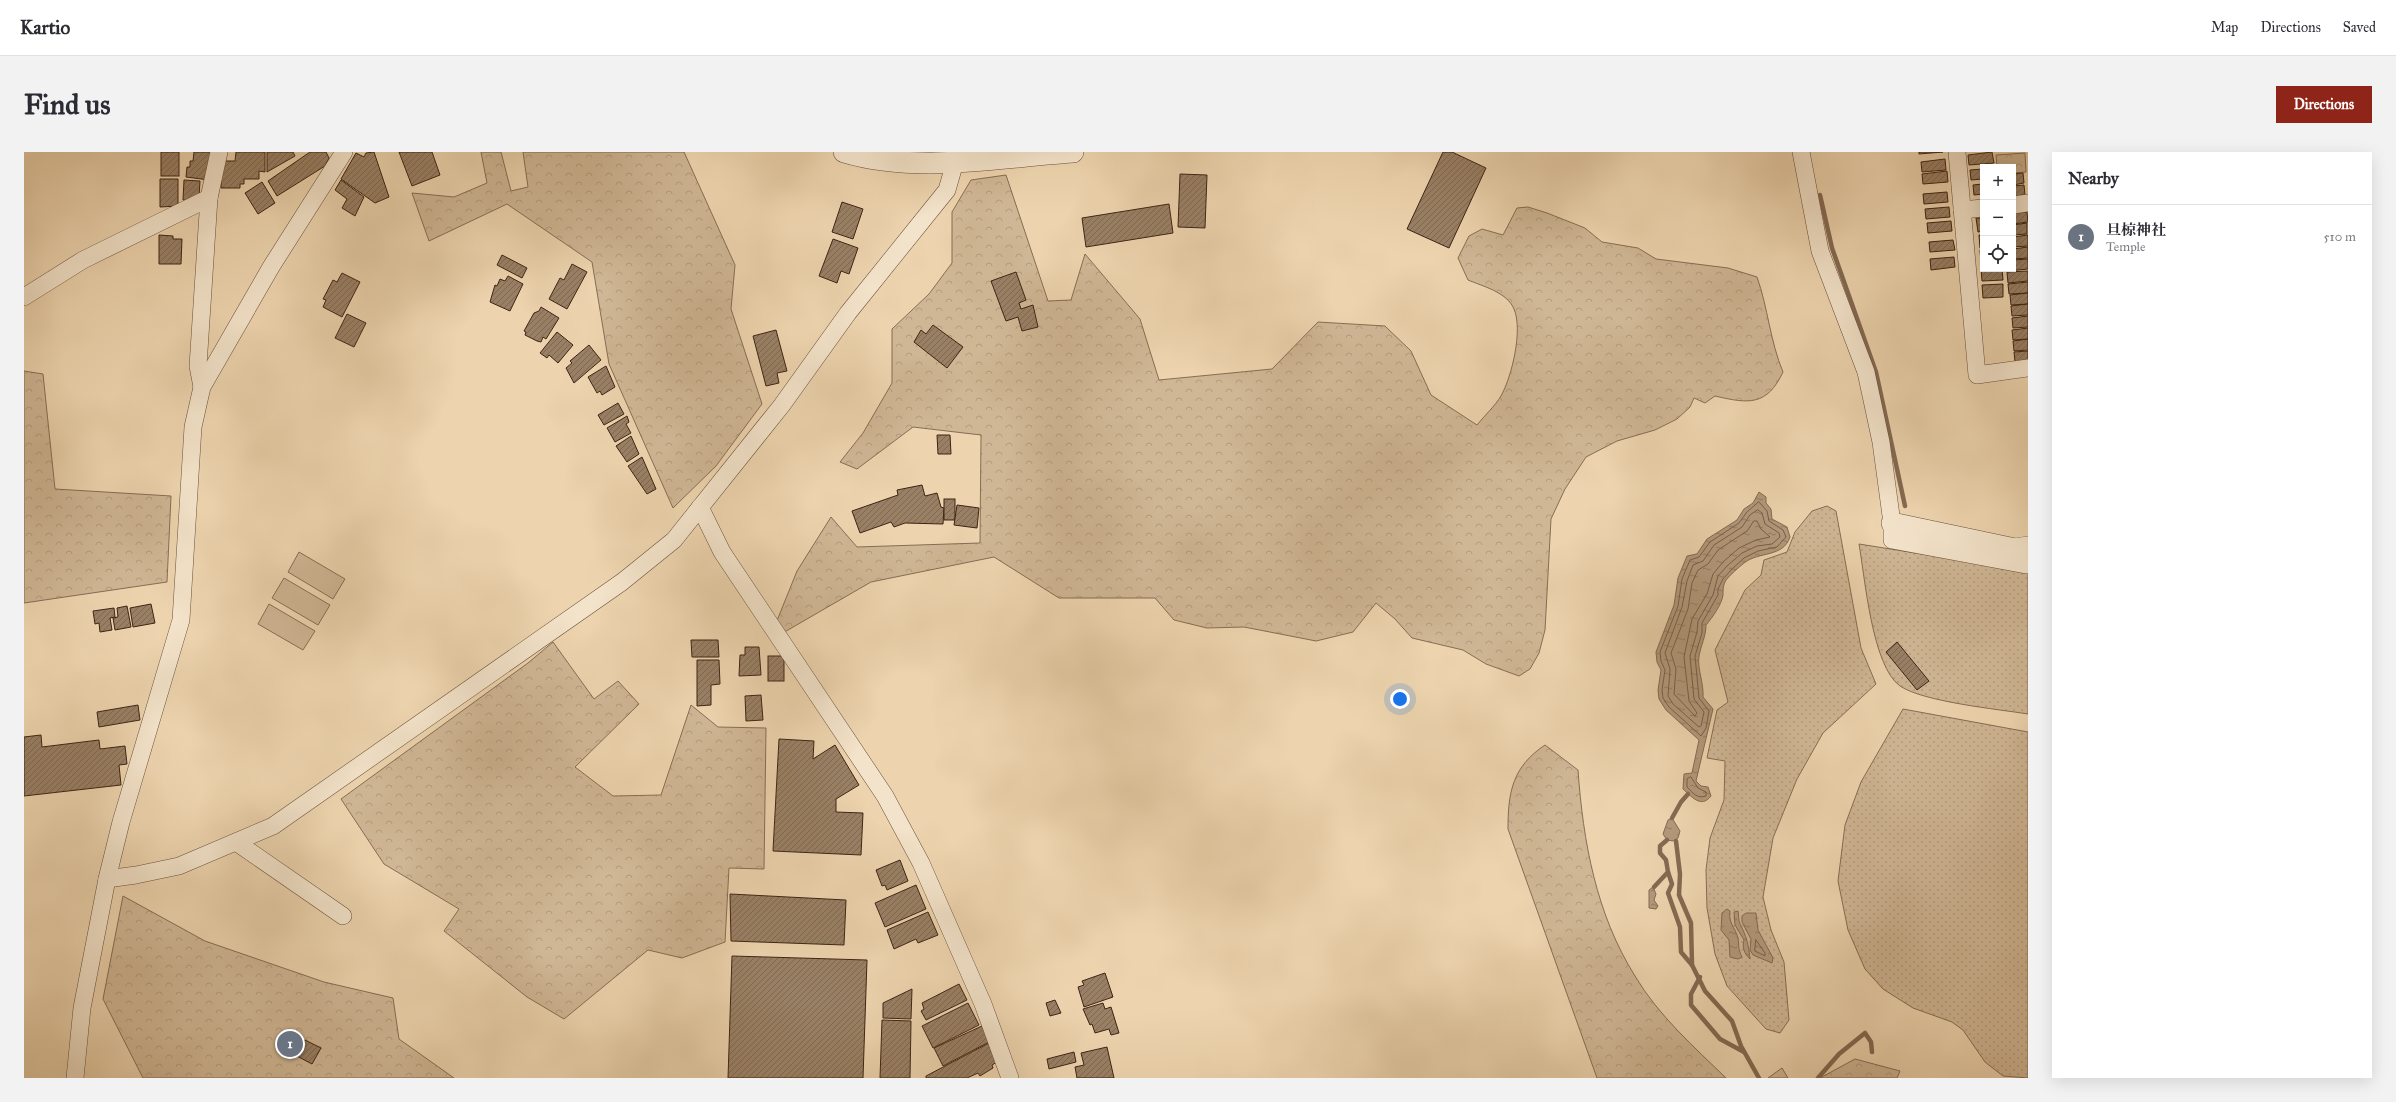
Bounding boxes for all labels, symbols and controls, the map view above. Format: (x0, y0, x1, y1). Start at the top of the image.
text: Kartio (20, 16, 70, 39)
text: Map (2211, 19, 2238, 36)
text: Directions (2260, 19, 2321, 36)
text: Saved (2343, 19, 2376, 36)
button: Directions (2276, 86, 2372, 123)
text: Find us (24, 87, 110, 122)
map controls (1980, 164, 2016, 272)
button: + (1980, 164, 2016, 200)
text: Nearby (2068, 168, 2119, 189)
button: − (1980, 200, 2016, 236)
text: 旦椋神社 (2106, 221, 2166, 239)
text: 1 (2078, 229, 2084, 245)
text: 510 m (2324, 229, 2356, 245)
button: locate (1980, 236, 2016, 272)
text: Temple (2106, 239, 2146, 255)
your location (1390, 689, 1410, 709)
pin: 1 (277, 1029, 303, 1059)

